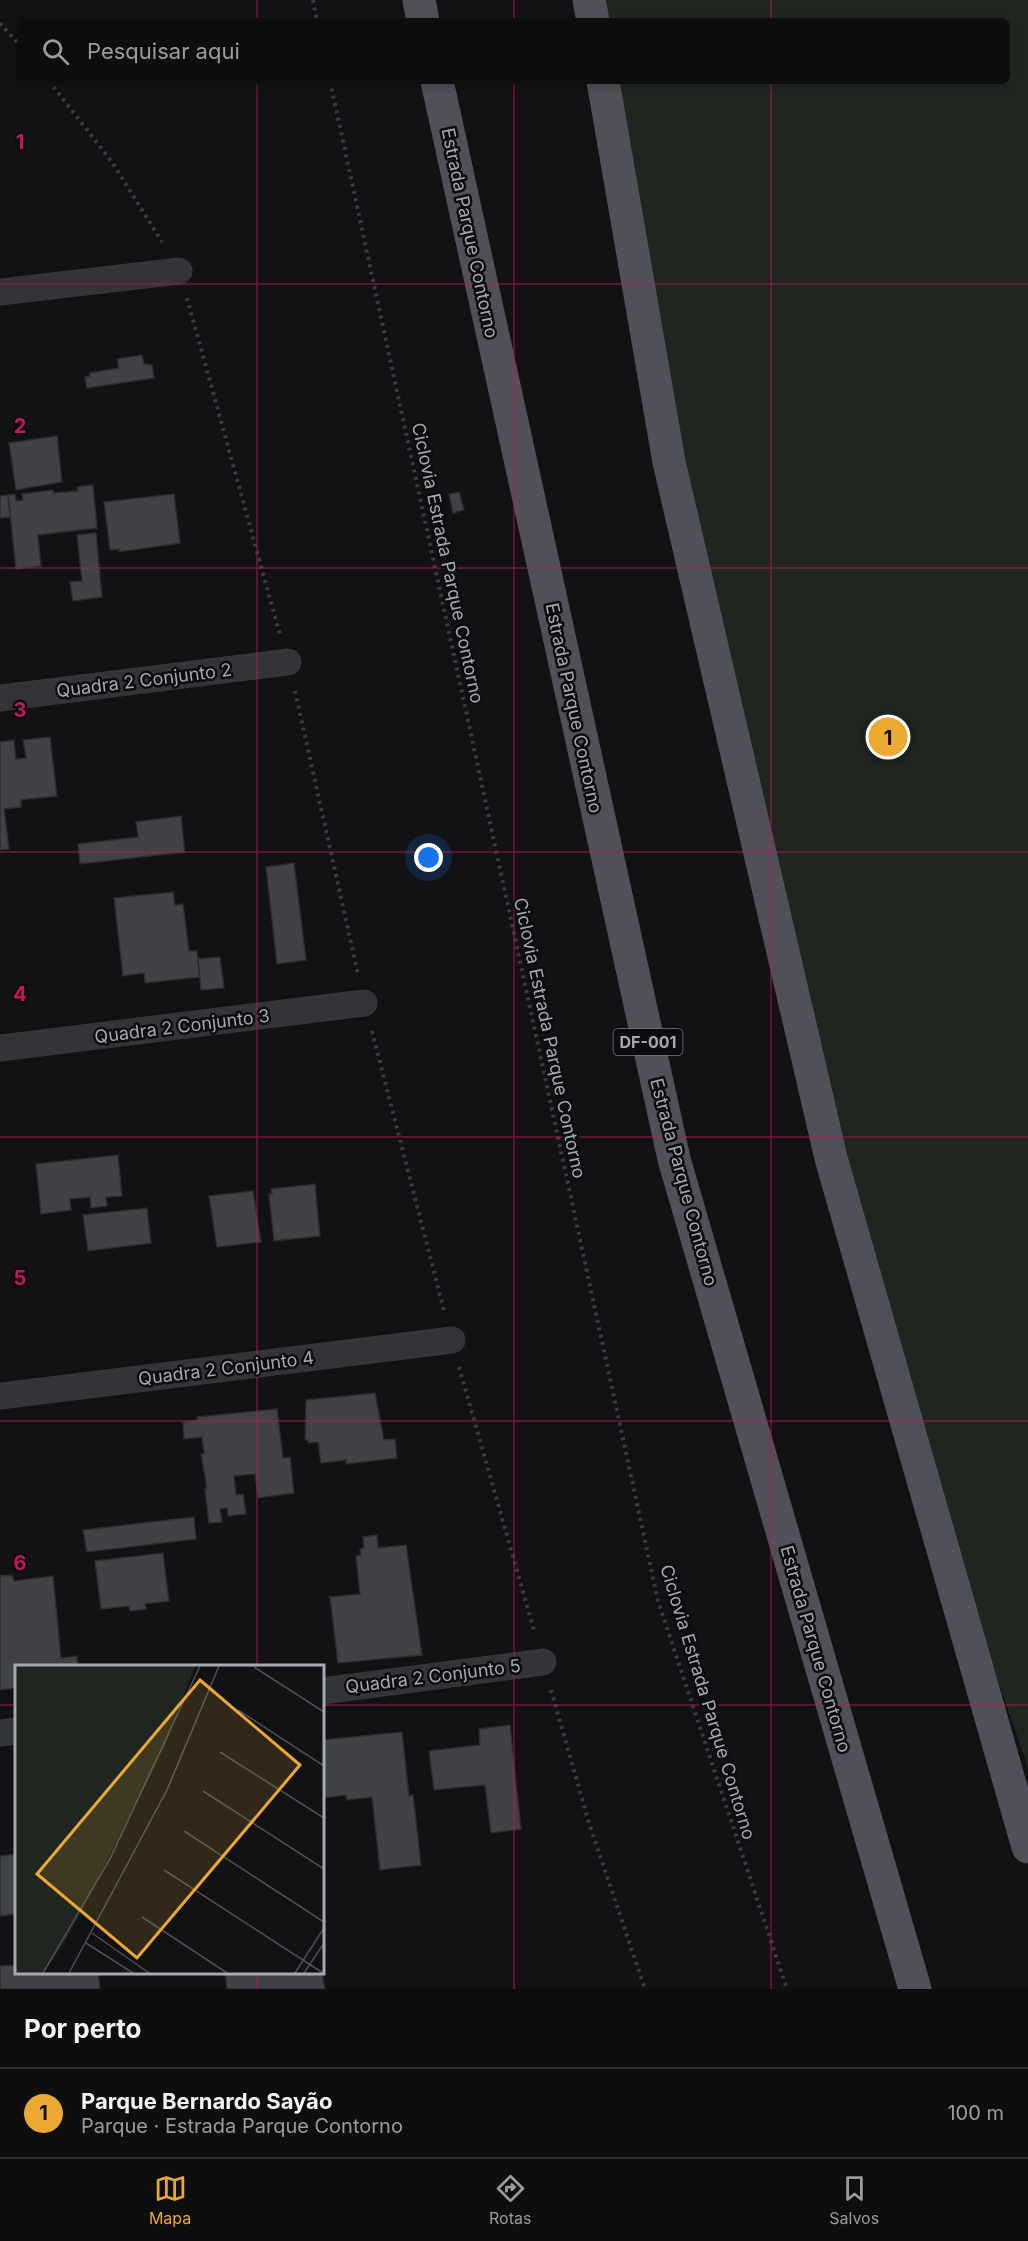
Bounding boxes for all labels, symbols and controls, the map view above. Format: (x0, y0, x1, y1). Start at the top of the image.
search box (18, 18, 1010, 84)
icon: search (39, 35, 72, 68)
text: Pesquisar aqui (87, 38, 240, 64)
street label: Estrada Parque Contorno (437, 126, 503, 340)
text: 1 (16, 130, 24, 154)
text: 2 (14, 414, 26, 438)
street label: Ciclovia Estrada Parque Contorno (408, 421, 488, 705)
street label: Estrada Parque Contorno (541, 601, 607, 815)
street label: Quadra 2 Conjunto 2 (55, 659, 233, 701)
text: 3 (14, 698, 26, 722)
pin: 1 (868, 714, 908, 760)
your location (414, 843, 443, 872)
street label: Ciclovia Estrada Parque Contorno (510, 896, 590, 1180)
text: 4 (13, 982, 27, 1006)
street label: Quadra 2 Conjunto 3 (93, 1005, 271, 1047)
road number: DF-001 (614, 1029, 682, 1055)
street label: Estrada Parque Contorno (646, 1076, 722, 1288)
text: 5 (14, 1266, 26, 1290)
street label: Quadra 2 Conjunto 4 (137, 1347, 315, 1389)
street label: Estrada Parque Contorno (776, 1543, 856, 1755)
text: 6 (14, 1551, 27, 1575)
street label: Ciclovia Estrada Parque Contorno (656, 1562, 760, 1842)
street label: Quadra 2 Conjunto 5 (344, 1655, 522, 1697)
inset map (15, 1665, 324, 1974)
text: Por perto (24, 2013, 142, 2044)
text: Parque Bernardo Sayão (81, 2088, 332, 2114)
text: 1 (39, 2101, 48, 2125)
text: 100 m (947, 2101, 1004, 2125)
text: Parque · Estrada Parque Contorno (81, 2114, 403, 2138)
tab: Mapa (149, 2172, 191, 2228)
tab: Rotas (489, 2172, 531, 2228)
tab: Salvos (829, 2172, 879, 2228)

